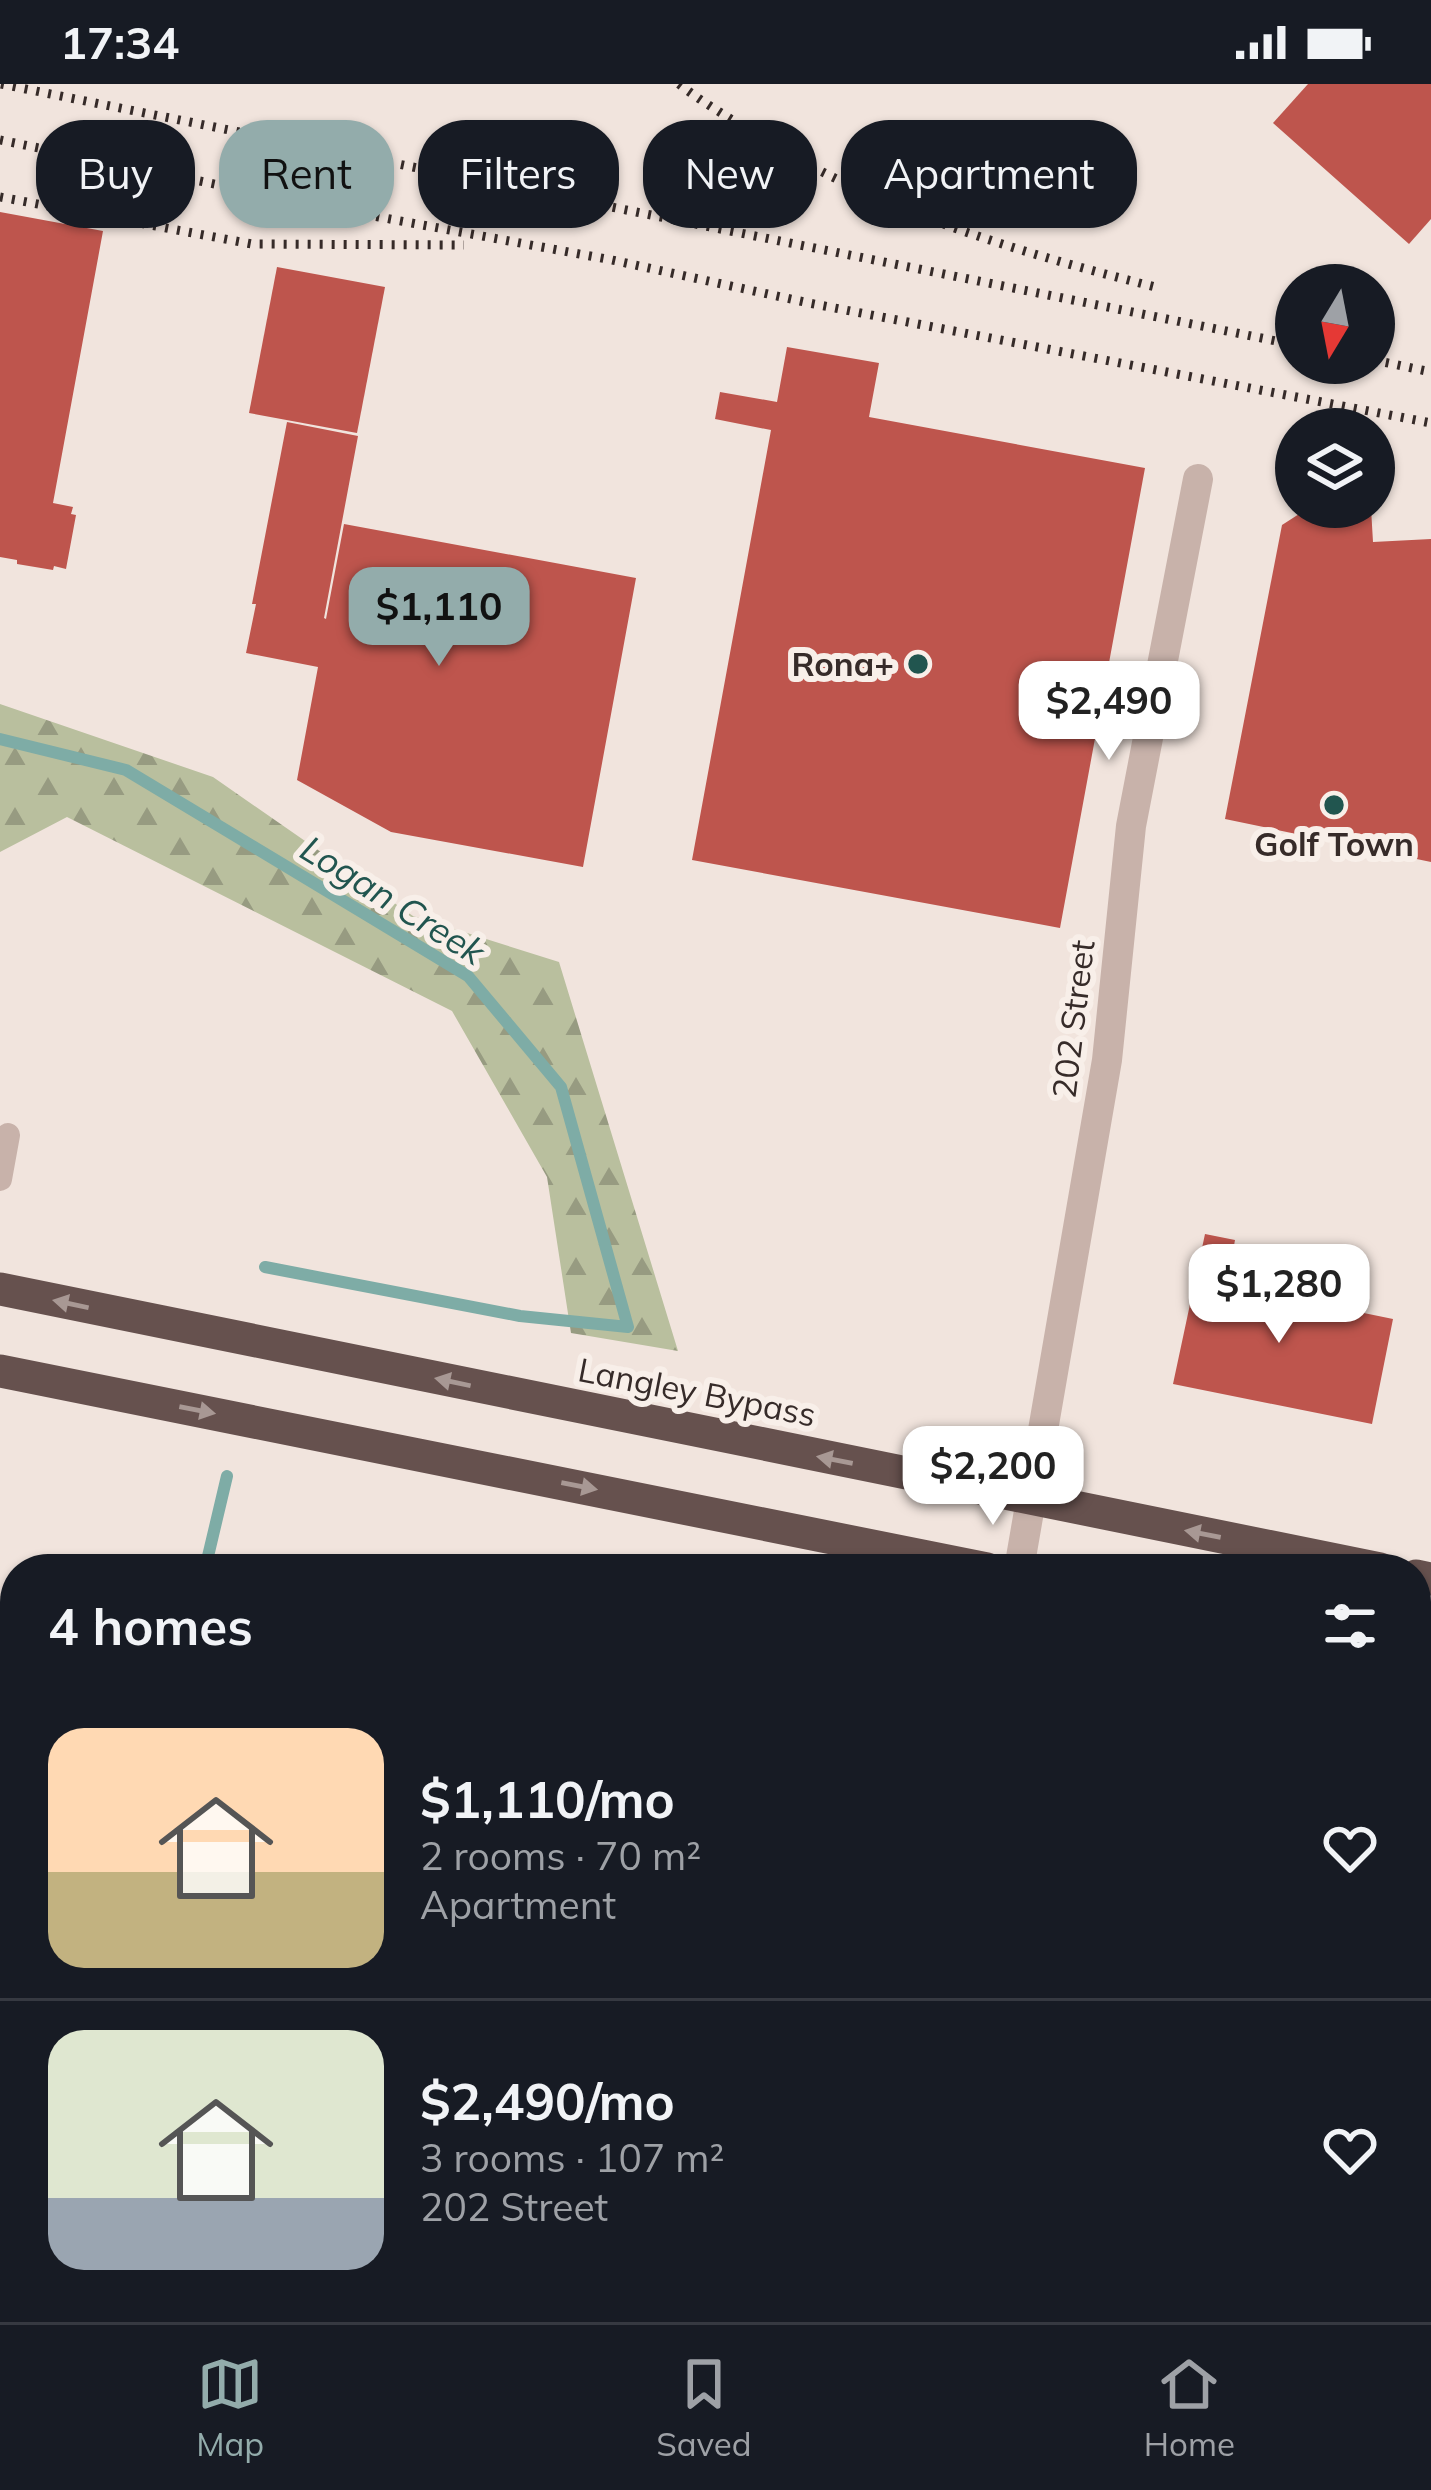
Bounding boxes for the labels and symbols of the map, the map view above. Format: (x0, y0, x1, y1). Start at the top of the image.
north arrow (1275, 264, 1395, 384)
pin: $1,110 (341, 567, 537, 669)
place label: Rona+ (792, 643, 894, 684)
marker: Rona+ (905, 651, 931, 677)
pin: $2,490 (1011, 661, 1207, 763)
marker: Golf Town (1321, 792, 1347, 818)
place label: Golf Town (1254, 823, 1414, 864)
water label: Logan Creek (293, 825, 495, 975)
street label: 202 Street (1042, 937, 1103, 1100)
pin: $1,280 (1181, 1244, 1377, 1346)
one-way arrow (51, 1293, 89, 1312)
street label: Langley Bypass (575, 1348, 819, 1435)
one-way arrow (433, 1372, 471, 1391)
one-way arrow (179, 1401, 217, 1420)
pin: $2,200 (895, 1426, 1091, 1528)
one-way arrow (815, 1450, 853, 1469)
one-way arrow (561, 1478, 599, 1497)
one-way arrow (1183, 1524, 1221, 1543)

